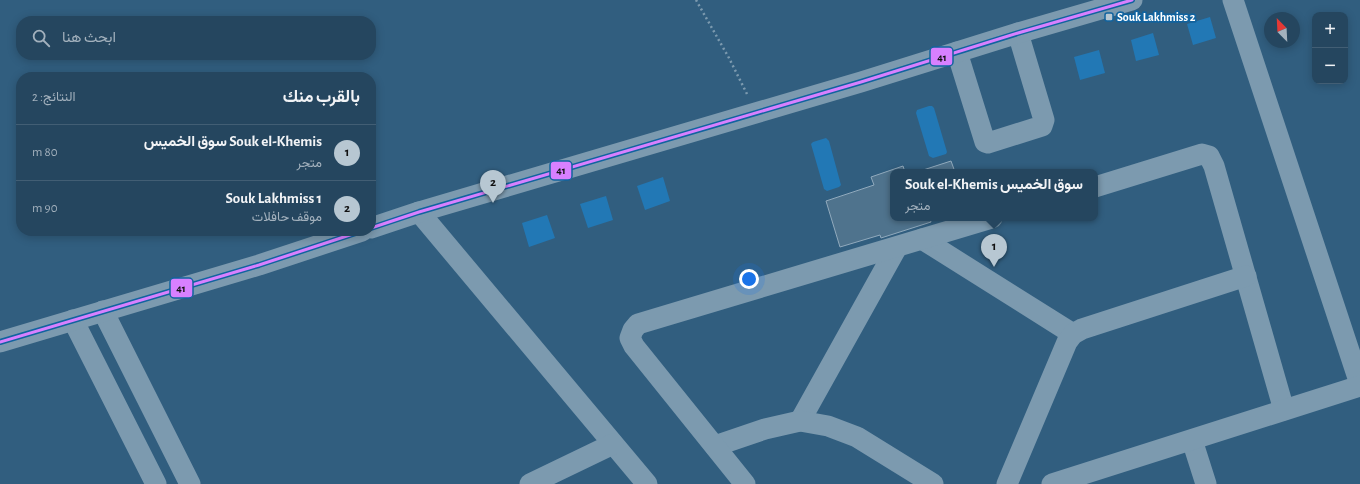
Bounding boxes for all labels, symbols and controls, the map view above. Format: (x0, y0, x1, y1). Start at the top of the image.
place label: Souk Lakhmiss 2 (1117, 11, 1196, 23)
marker: Souk Lakhmiss 2 (1104, 12, 1114, 22)
north arrow (1264, 12, 1300, 48)
map controls (1312, 12, 1348, 84)
button: + (1312, 12, 1348, 48)
search box (16, 16, 376, 60)
icon: search (30, 27, 52, 49)
text: ابحث هنا (62, 30, 116, 45)
line badge: 41 (930, 47, 953, 66)
button: − (1312, 48, 1348, 84)
text: 41 (937, 52, 947, 63)
text: بالقرب منك (283, 88, 360, 105)
text: النتائج: 2 (32, 91, 76, 104)
text: Souk el-Khemis سوق الخميس (144, 134, 322, 149)
text: 80 m (32, 146, 58, 159)
text: 1 (345, 146, 349, 159)
text: متجر (297, 157, 322, 170)
line badge: 41 (550, 161, 572, 180)
text: 41 (556, 165, 566, 176)
popup (890, 169, 1098, 221)
pin: 2 (480, 170, 506, 203)
text: Souk el-Khemis سوق الخميس (905, 177, 1083, 192)
text: Souk Lakhmiss 1 (226, 191, 322, 206)
text: متجر (905, 200, 930, 213)
text: 90 m (32, 202, 58, 215)
text: 2 (344, 202, 350, 215)
text: موقف حافلات (252, 211, 322, 224)
pin: 1 (981, 234, 1007, 267)
your location (739, 269, 759, 289)
line badge: 41 (170, 278, 193, 298)
text: 41 (176, 283, 186, 294)

